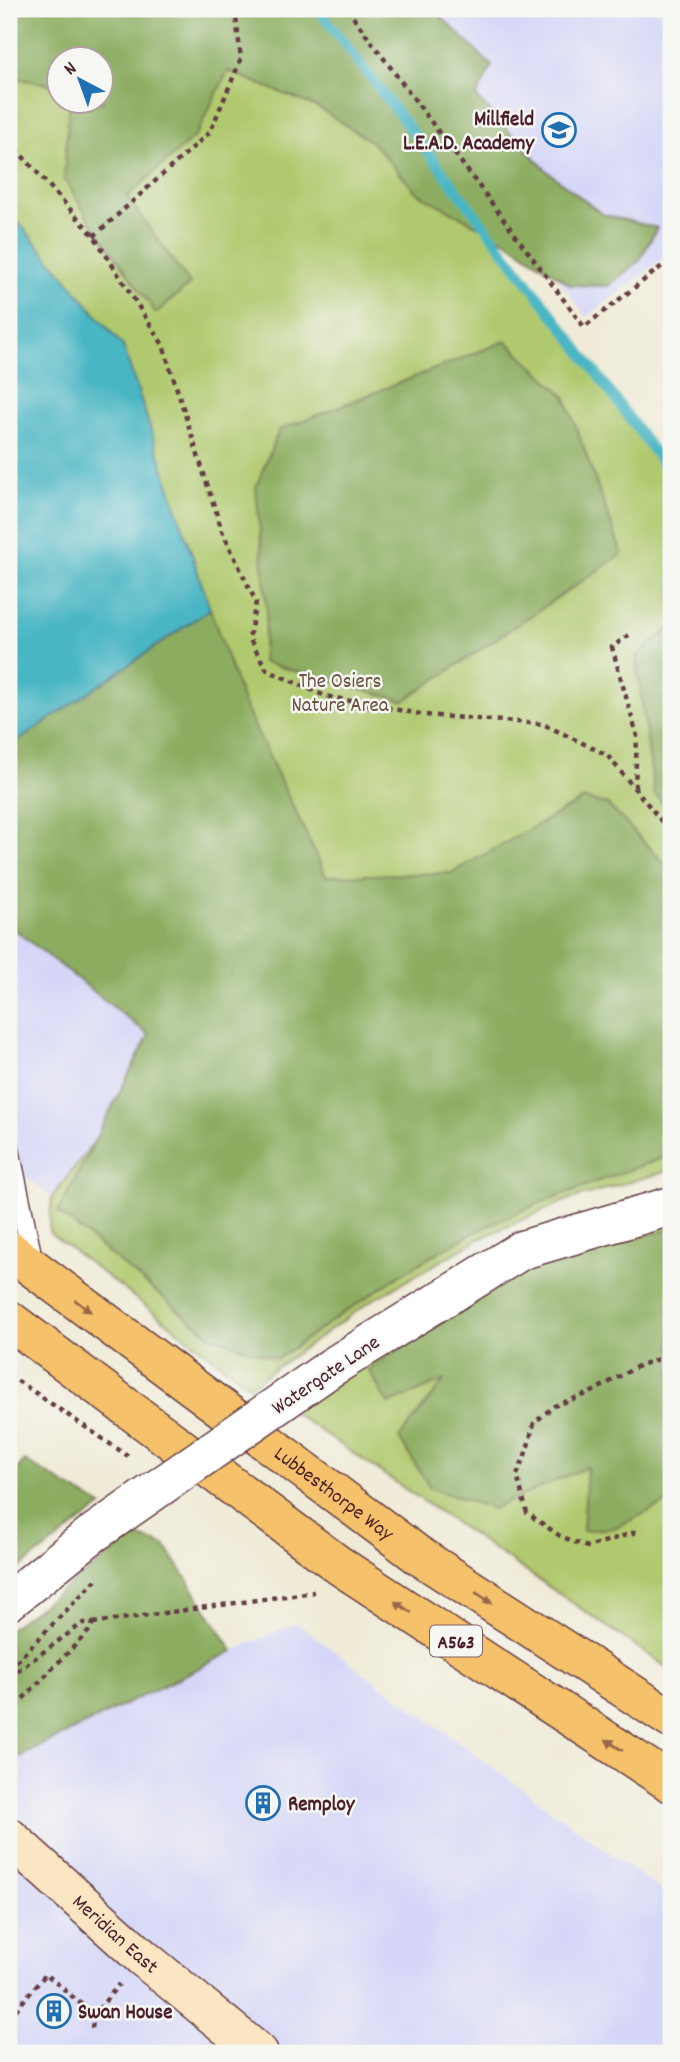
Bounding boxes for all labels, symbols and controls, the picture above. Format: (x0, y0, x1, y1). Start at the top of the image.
north arrow (46, 46, 116, 116)
text: N (59, 57, 84, 83)
place label: Millfield L.E.A.D. Academy (403, 106, 535, 160)
school or university icon: Millfield L.E.A.D. Academy (540, 111, 578, 149)
park label: The Osiers Nature Area (291, 668, 390, 722)
one-way arrow (74, 1299, 92, 1313)
street label: Watergate Lane (267, 1329, 387, 1424)
street label: Lubbesthorpe Way (267, 1440, 399, 1550)
one-way arrow (475, 1591, 494, 1604)
one-way arrow (394, 1601, 413, 1614)
road number: A563 (430, 1625, 482, 1656)
one-way arrow (605, 1738, 623, 1752)
building icon: Remploy (244, 1784, 282, 1822)
place label: Remploy (288, 1791, 356, 1821)
street label: Meridian East (64, 1889, 164, 1983)
building icon: Swan House (35, 1992, 73, 2030)
place label: Swan House (78, 1999, 172, 2029)

